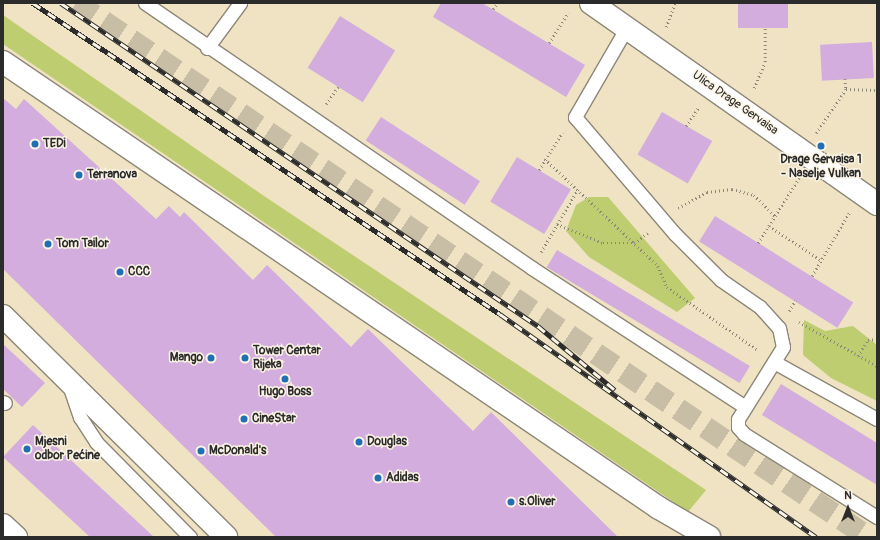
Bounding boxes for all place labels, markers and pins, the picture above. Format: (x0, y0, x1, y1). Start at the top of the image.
place label: TEDi (43, 137, 66, 151)
marker: TEDi (30, 139, 40, 149)
marker: Drage Gervaisa 1 - Naselje Vulkan (816, 141, 826, 151)
place label: Drage Gervaisa 1 - Naselje Vulkan (780, 153, 862, 181)
place label: Terranova (87, 168, 137, 182)
marker: Terranova (74, 170, 84, 180)
place label: Tom Tailor (56, 237, 109, 251)
marker: Tom Tailor (43, 239, 53, 249)
place label: CCC (128, 265, 150, 279)
marker: CCC (115, 267, 125, 277)
place label: Tower Centar Rijeka (253, 344, 321, 372)
place label: Mango (170, 351, 203, 365)
marker: Mango (206, 353, 216, 363)
marker: Tower Centar Rijeka (240, 353, 250, 363)
marker: Hugo Boss (280, 374, 290, 384)
place label: Hugo Boss (259, 385, 311, 399)
place label: CineStar (252, 412, 296, 426)
marker: CineStar (239, 414, 249, 424)
place label: Mjesni odbor Pećine (35, 435, 100, 463)
place label: Douglas (367, 435, 407, 449)
marker: Douglas (354, 437, 364, 447)
marker: Mjesni odbor Pećine (22, 444, 32, 454)
place label: McDonald's (209, 444, 266, 458)
marker: McDonald's (196, 446, 206, 456)
place label: Adidas (386, 471, 419, 485)
marker: Adidas (373, 473, 383, 483)
place label: s.Oliver (519, 495, 556, 509)
marker: s.Oliver (506, 497, 516, 507)

